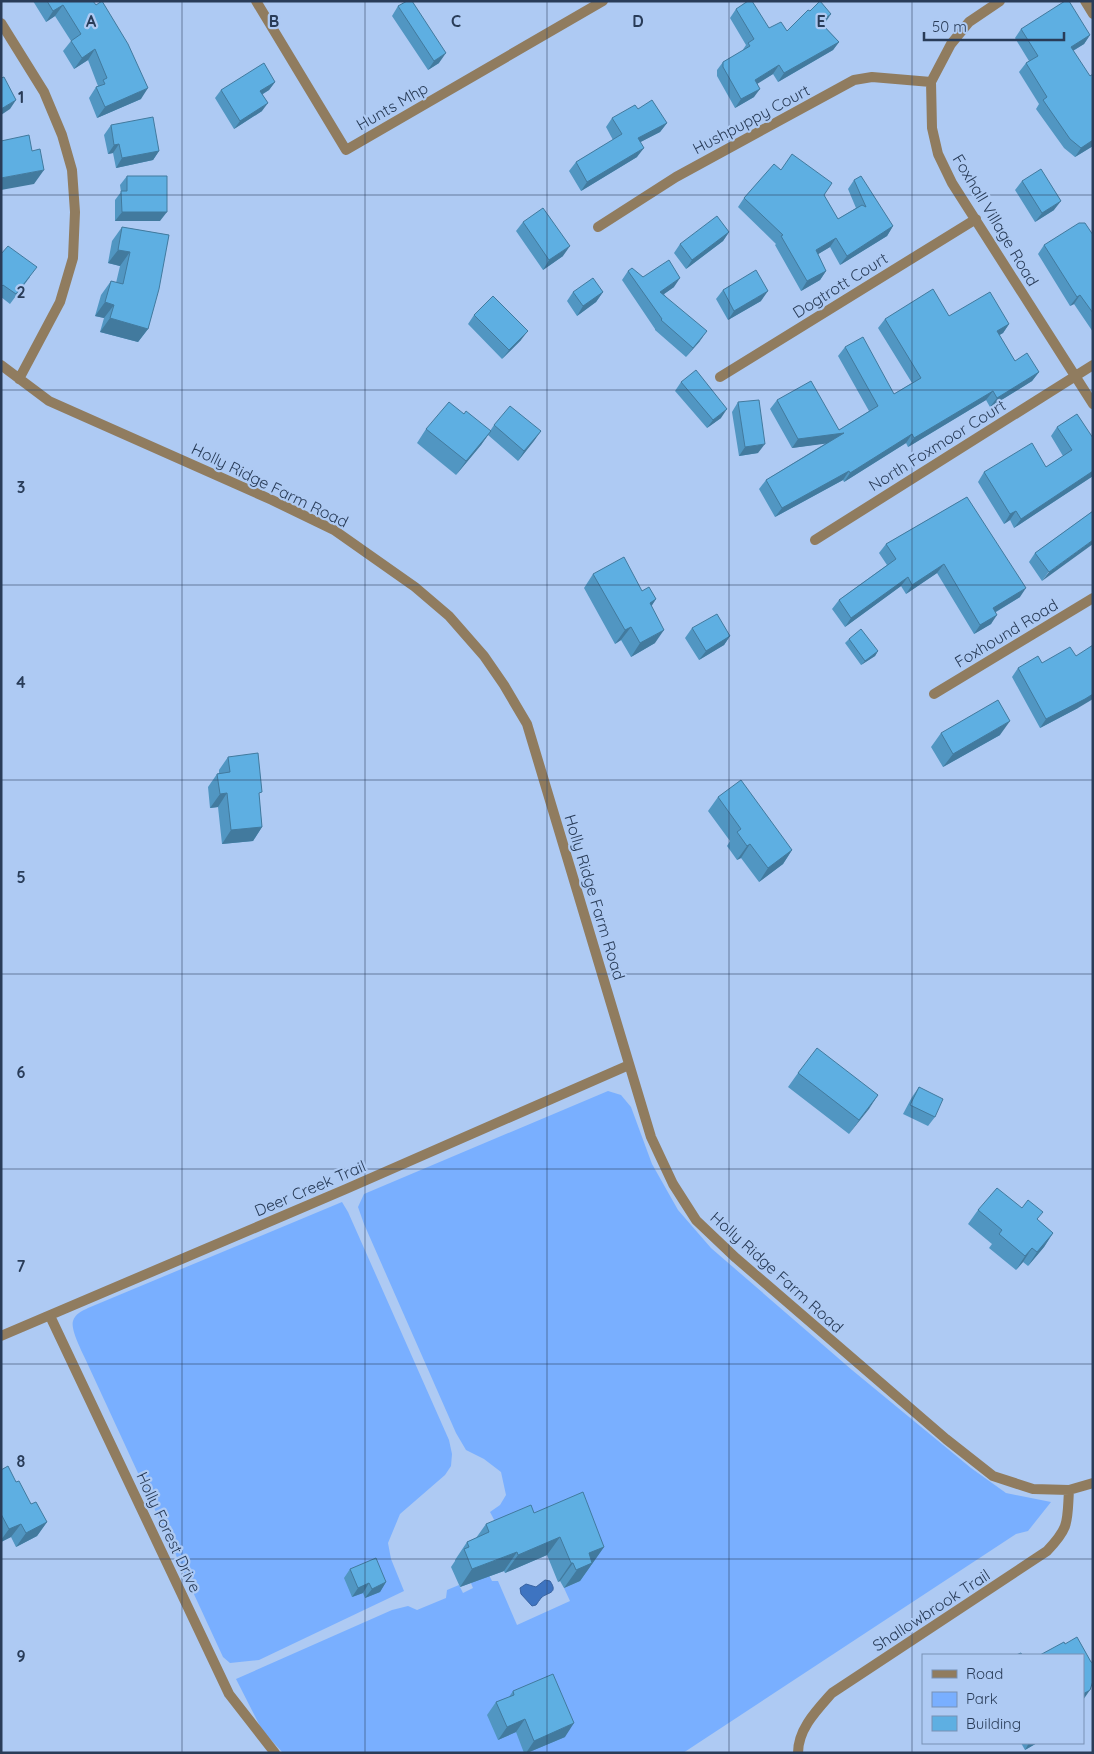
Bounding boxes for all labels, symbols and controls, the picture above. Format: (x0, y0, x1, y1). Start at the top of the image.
scale bar (924, 10, 1064, 42)
text: A (86, 11, 97, 31)
text: B (269, 11, 279, 31)
text: C (451, 11, 461, 31)
text: D (632, 11, 644, 31)
text: E (816, 11, 826, 31)
text: 50 m (932, 17, 967, 36)
street label: Hunts Mhp (353, 77, 431, 135)
street label: Hushpuppy Court (689, 80, 813, 158)
text: 1 (18, 87, 24, 107)
street label: Foxhall Village Road (949, 150, 1043, 290)
street label: Dogtrott Court (789, 248, 891, 322)
text: 2 (16, 282, 26, 302)
street label: North Foxmoor Court (865, 395, 1009, 495)
street label: Holly Ridge Farm Road (188, 438, 352, 532)
text: 3 (17, 477, 25, 497)
street label: Foxhound Road (951, 594, 1061, 672)
text: 4 (16, 672, 26, 692)
street label: Holly Ridge Farm Road (560, 812, 630, 982)
text: 5 (16, 867, 26, 887)
text: 6 (17, 1062, 26, 1082)
street label: Deer Creek Trail (251, 1156, 369, 1220)
street label: Holly Ridge Farm Road (706, 1207, 848, 1337)
text: 7 (17, 1256, 26, 1276)
text: 8 (17, 1451, 26, 1471)
street label: Holly Forest Drive (132, 1468, 206, 1596)
street label: Shallowbrook Trail (869, 1565, 993, 1655)
text: 9 (16, 1646, 26, 1666)
legend (922, 1654, 1084, 1744)
text: Road (966, 1664, 1003, 1683)
text: Park (966, 1689, 998, 1708)
text: Building (966, 1714, 1021, 1733)

